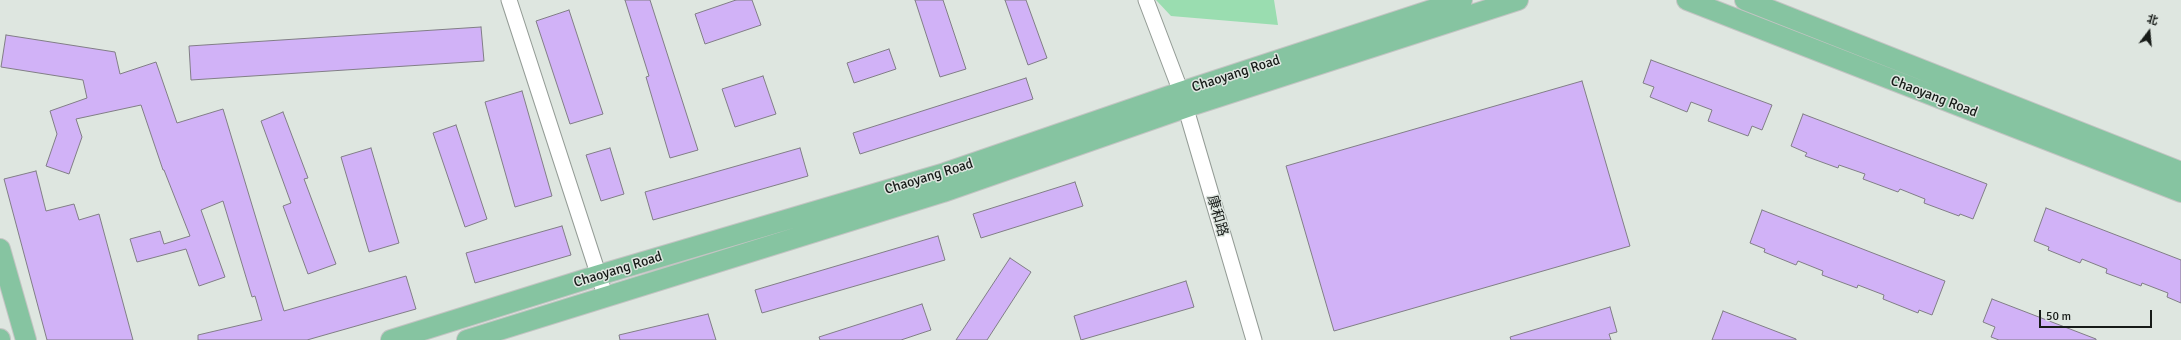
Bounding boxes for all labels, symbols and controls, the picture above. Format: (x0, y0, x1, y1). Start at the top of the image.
north arrow (2129, 12, 2169, 52)
text: 北 (2145, 12, 2160, 28)
street label: Chaoyang Road (1190, 52, 1282, 96)
street label: Chaoyang Road (1888, 73, 1980, 121)
street label: Chaoyang Road (883, 156, 975, 198)
street label: 康和路 (1203, 193, 1231, 239)
street label: Chaoyang Road (572, 249, 664, 291)
scale bar (2041, 302, 2154, 328)
text: 50 m (2046, 309, 2071, 324)

